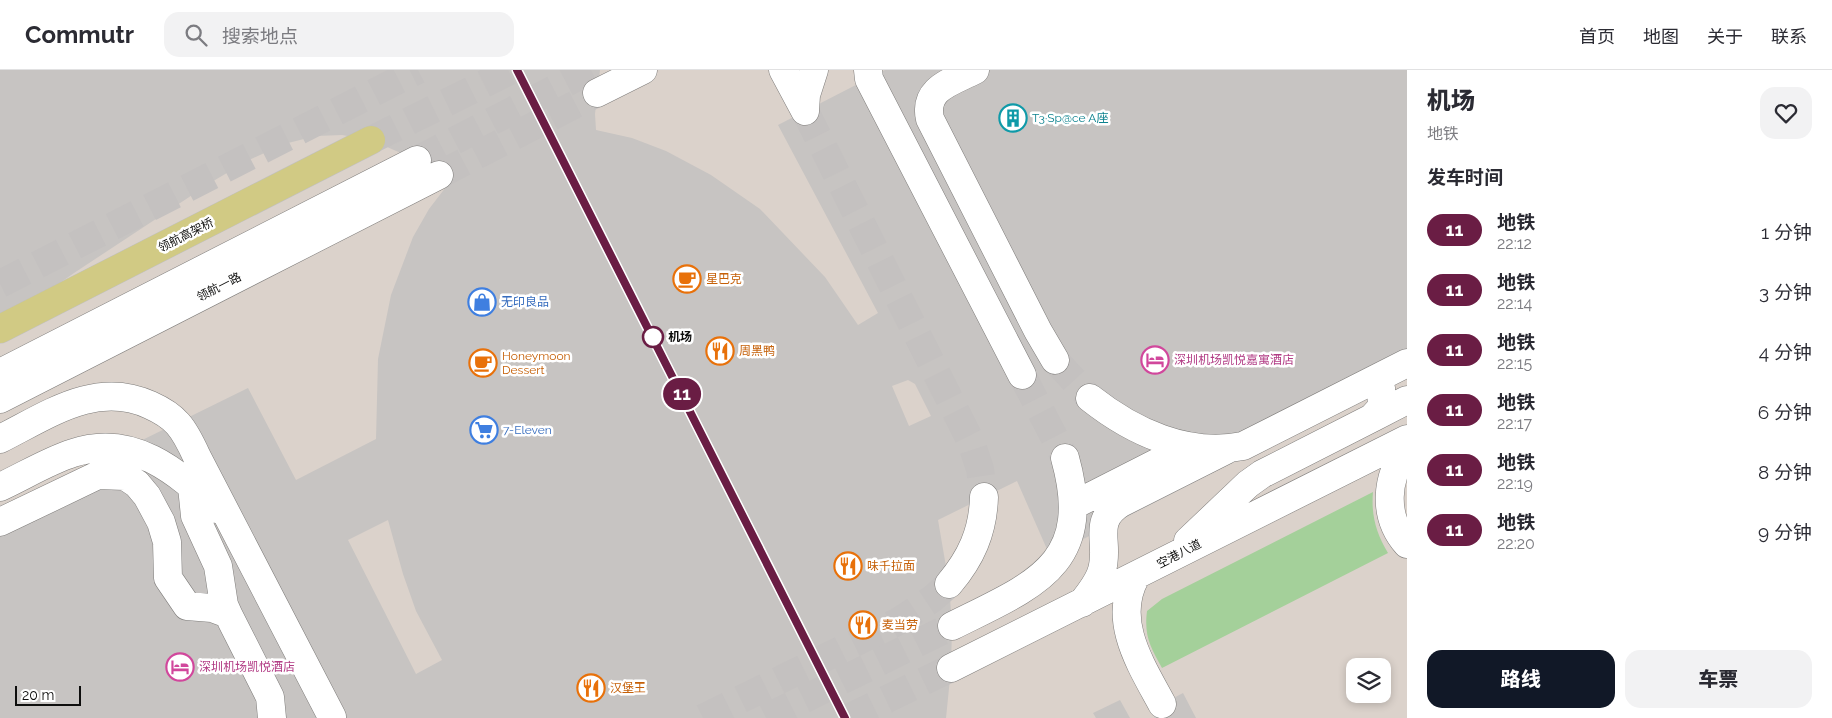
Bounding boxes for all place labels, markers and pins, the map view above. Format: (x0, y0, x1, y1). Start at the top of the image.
building icon: T3·Sp@ce A座 (998, 103, 1028, 133)
place label: T3·Sp@ce A座 (1032, 111, 1108, 125)
cafe icon: 星巴克 (672, 264, 702, 294)
place label: 星巴克 (706, 272, 742, 286)
shop icon: 无印良品 (467, 287, 497, 317)
place label: 无印良品 (501, 295, 549, 309)
marker: 机场 (642, 326, 664, 348)
place label: 机场 (668, 330, 692, 344)
restaurant icon: 周黑鸭 (705, 336, 735, 366)
place label: 周黑鸭 (739, 344, 775, 358)
hotel icon: 深圳机场凯悦嘉寓酒店 (1140, 345, 1170, 375)
cafe icon: Honeymoon Dessert (468, 348, 498, 378)
place label: Honeymoon Dessert (502, 349, 571, 377)
place label: 深圳机场凯悦嘉寓酒店 (1174, 353, 1294, 367)
supermarket icon: 7-Eleven (469, 415, 499, 445)
place label: 7-Eleven (503, 423, 552, 437)
restaurant icon: 味千拉面 (833, 551, 863, 581)
place label: 味千拉面 (867, 559, 915, 573)
restaurant icon: 麦当劳 (848, 610, 878, 640)
place label: 麦当劳 (882, 618, 918, 632)
hotel icon: 深圳机场凯悦酒店 (165, 652, 195, 682)
place label: 深圳机场凯悦酒店 (199, 660, 295, 674)
restaurant icon: 汉堡王 (576, 673, 606, 703)
place label: 汉堡王 (610, 681, 646, 695)

